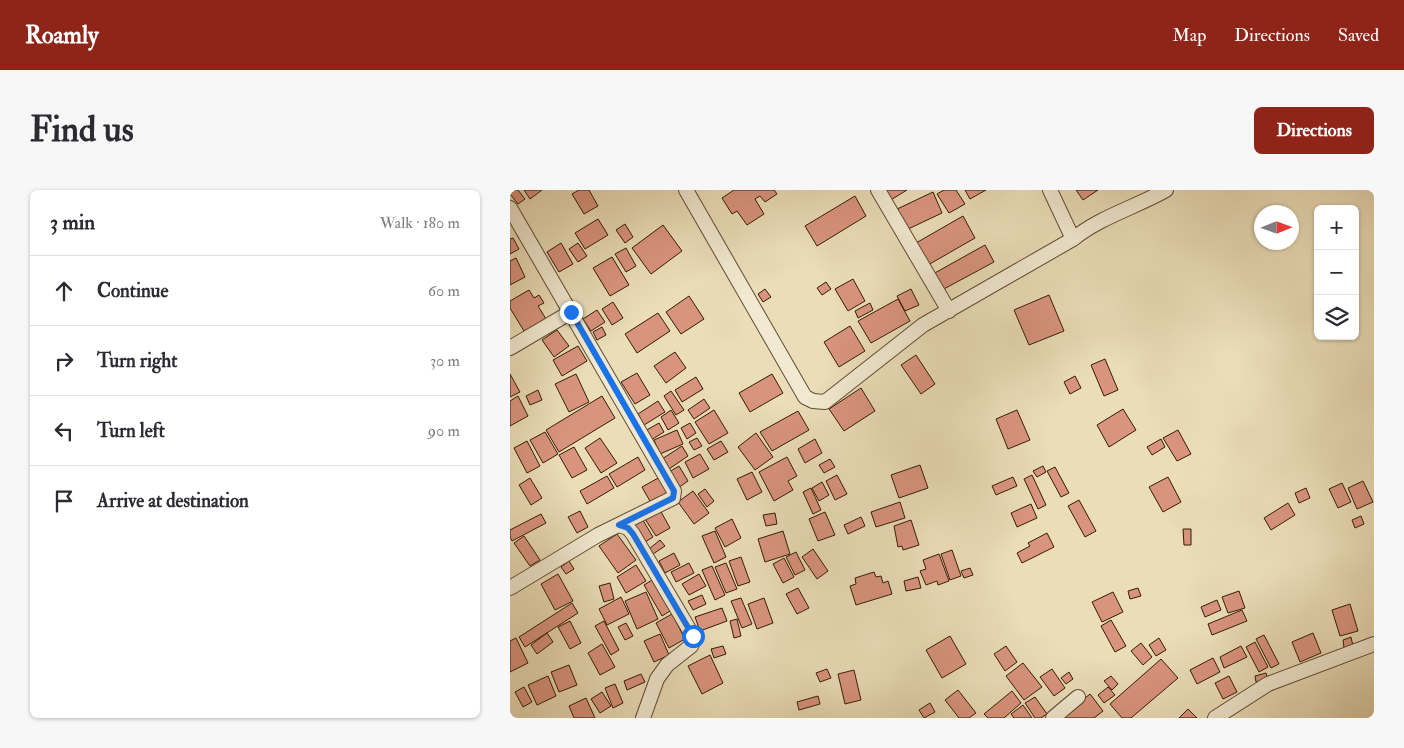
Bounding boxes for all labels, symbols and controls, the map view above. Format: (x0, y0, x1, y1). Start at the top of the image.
text: Roamly (25, 20, 99, 51)
text: Map (1173, 24, 1206, 47)
text: Directions (1234, 24, 1310, 47)
text: Saved (1338, 24, 1379, 47)
button: Directions (1254, 107, 1374, 154)
text: Find us (30, 108, 134, 152)
north arrow (1254, 205, 1299, 250)
map controls (1314, 205, 1359, 340)
button: + (1314, 205, 1359, 250)
text: 3 min (50, 209, 95, 236)
text: Walk · 180 m (380, 213, 460, 233)
button: − (1314, 250, 1359, 295)
icon: ahead (50, 277, 78, 305)
text: Continue (97, 279, 168, 303)
text: 60 m (428, 281, 460, 301)
button: layers (1314, 295, 1359, 340)
route end (560, 301, 583, 324)
icon: right (50, 347, 78, 375)
text: Turn right (97, 349, 177, 373)
text: 30 m (430, 351, 460, 371)
icon: left (50, 417, 78, 445)
text: Turn left (97, 419, 165, 443)
text: 90 m (428, 421, 460, 441)
icon: arrive (50, 487, 78, 515)
text: Arrive at destination (97, 489, 249, 513)
route start (682, 625, 705, 648)

